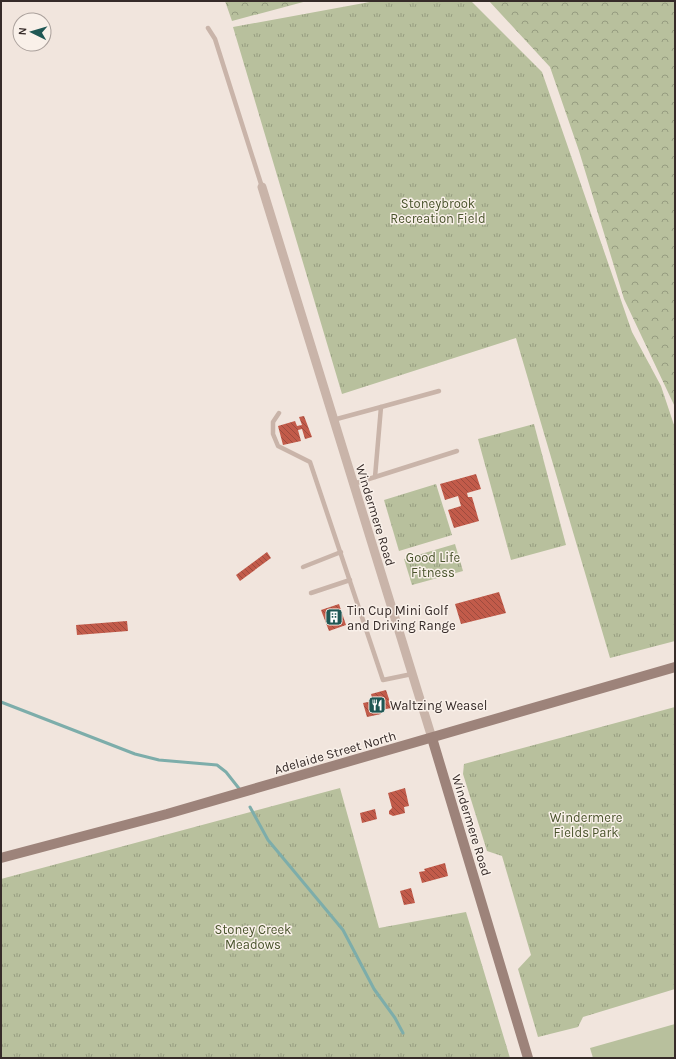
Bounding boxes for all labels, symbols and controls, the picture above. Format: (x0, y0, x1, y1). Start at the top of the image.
north arrow (12, 12, 52, 52)
text: N (16, 27, 29, 36)
park label: Stoneybrook Recreation Field (390, 196, 486, 226)
street label: Windermere Road (353, 462, 398, 568)
park label: Good Life Fitness (406, 550, 461, 580)
place label: Tin Cup Mini Golf and Driving Range (347, 603, 456, 633)
building icon: Tin Cup Mini Golf and Driving Range (324, 607, 344, 627)
restaurant icon: Waltzing Weasel (367, 695, 387, 715)
place label: Waltzing Weasel (390, 698, 487, 713)
street label: Adelaide Street North (272, 728, 398, 777)
street label: Windermere Road (449, 772, 494, 878)
park label: Windermere Fields Park (550, 810, 623, 840)
park label: Stoney Creek Meadows (215, 922, 291, 952)

